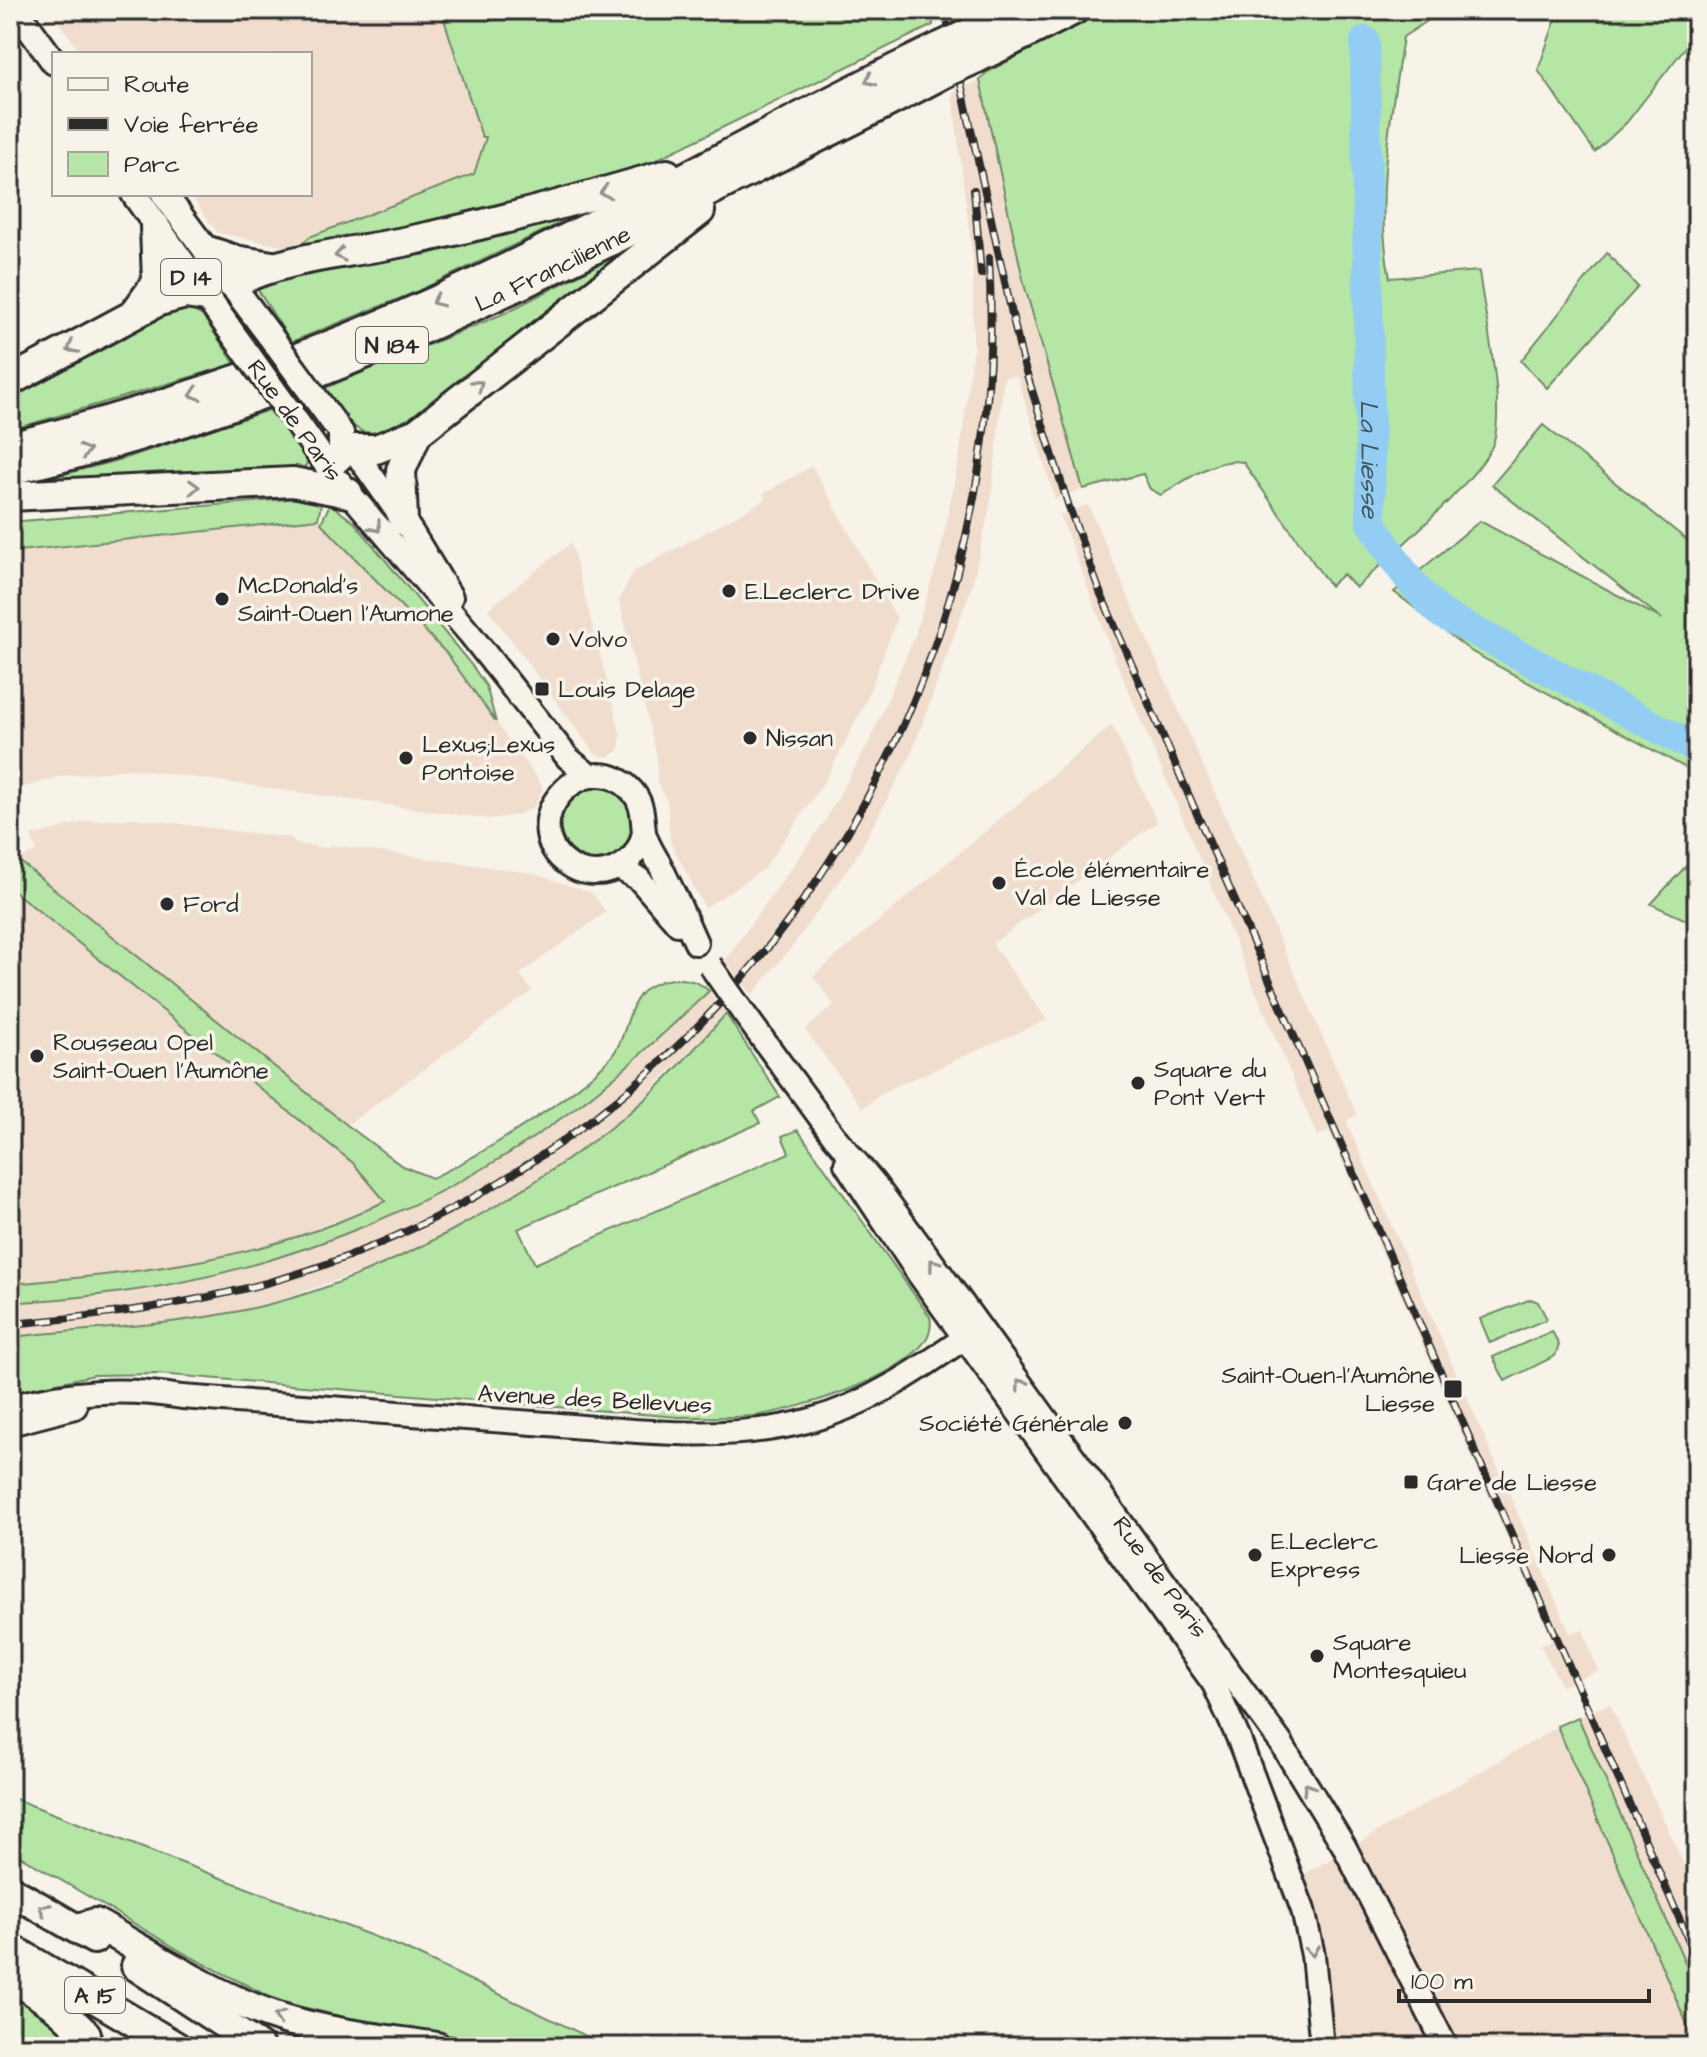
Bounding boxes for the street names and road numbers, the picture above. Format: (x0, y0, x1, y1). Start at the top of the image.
street label: La Francilienne (470, 218, 637, 321)
road number: D 14 (161, 259, 221, 295)
road number: N 184 (356, 327, 428, 363)
street label: Rue de Paris (238, 353, 350, 489)
street label: Avenue des Bellevues (477, 1377, 713, 1423)
street label: Rue de Paris (1104, 1509, 1216, 1645)
road number: A 15 (65, 1977, 125, 2013)

